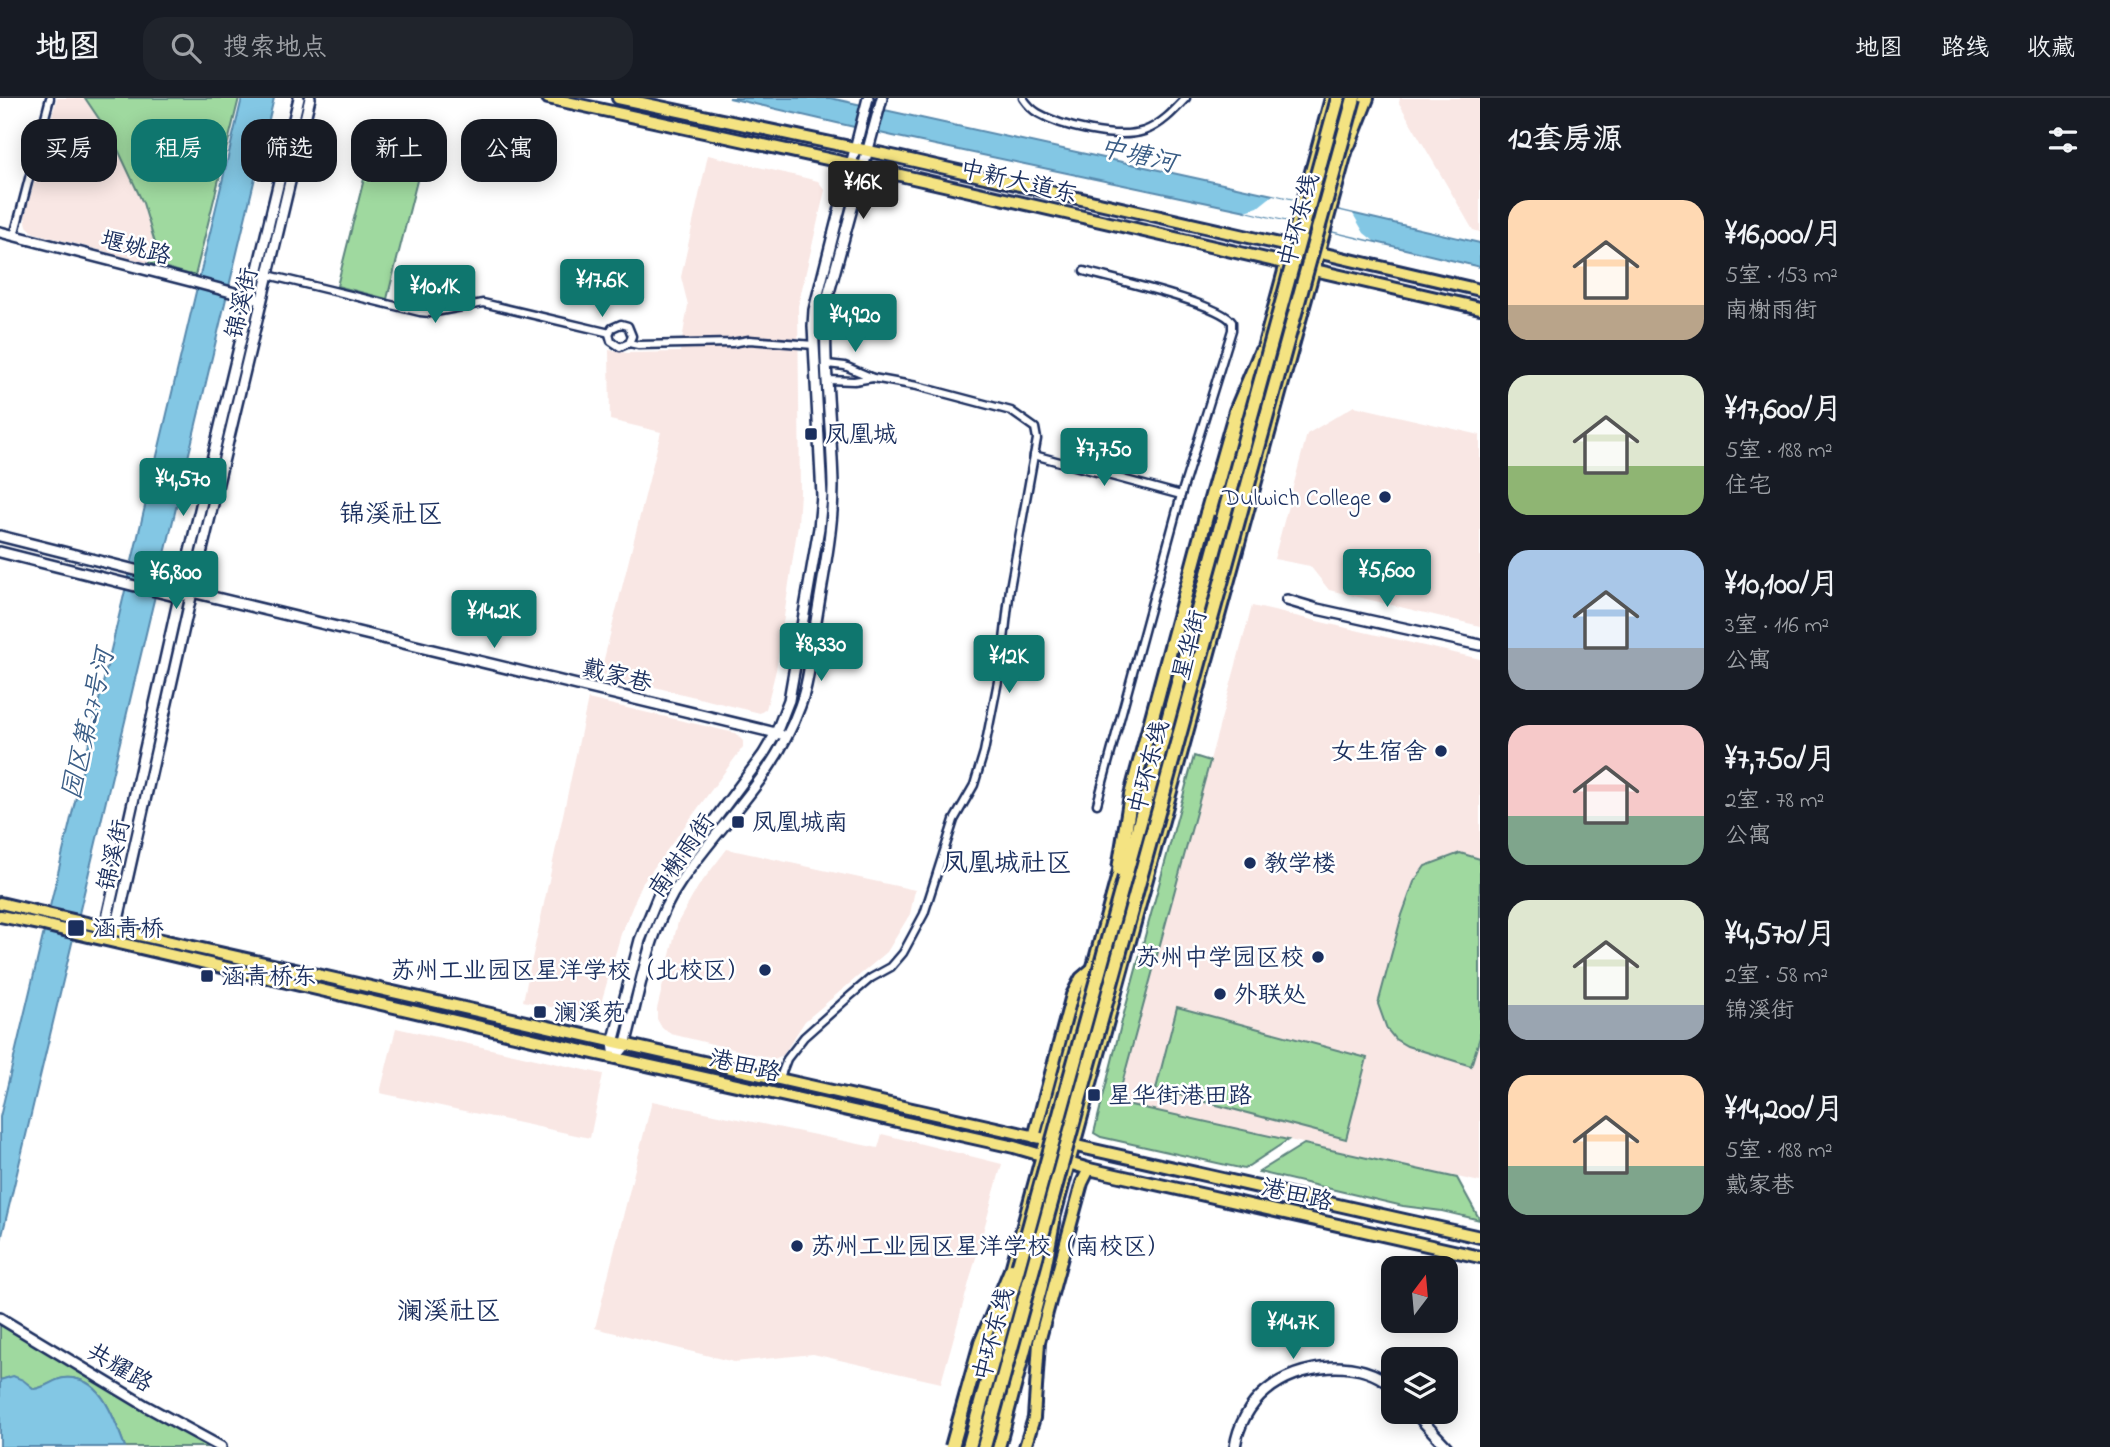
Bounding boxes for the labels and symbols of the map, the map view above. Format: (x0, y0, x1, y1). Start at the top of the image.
water label: 中塘河 (1095, 130, 1183, 185)
street label: 中新大道东 (956, 153, 1081, 214)
pin: ¥16K (822, 162, 904, 221)
street label: 中环东线 (1271, 170, 1330, 272)
street label: 堰姚路 (96, 223, 175, 276)
pin: ¥17.6K (545, 260, 659, 319)
street label: 锦溪街 (218, 265, 269, 343)
pin: ¥10.1K (378, 266, 492, 325)
pin: ¥4,920 (798, 294, 912, 354)
place label: 凤凰城 (825, 419, 897, 454)
marker: 凤凰城 (803, 426, 819, 442)
pin: ¥7,750 (1047, 428, 1161, 488)
pin: ¥4,570 (126, 458, 240, 518)
place label: Dulwich College (1221, 482, 1371, 517)
marker: Dulwich College (1377, 489, 1393, 505)
district label: 锦溪社区 (339, 497, 443, 535)
pin: ¥5,600 (1330, 550, 1444, 609)
pin: ¥6,800 (119, 552, 233, 611)
pin: ¥14.2K (437, 590, 551, 650)
street label: 星华街 (1165, 606, 1218, 685)
pin: ¥8,330 (764, 624, 878, 683)
pin: ¥12K (968, 636, 1050, 695)
water label: 园区第27号河 (54, 642, 127, 804)
street label: 戴家巷 (577, 652, 656, 703)
street label: 中环东线 (1121, 717, 1180, 819)
place label: 女生宿舍 (1331, 736, 1427, 771)
marker: 女生宿舍 (1433, 743, 1449, 759)
street label: 南榭雨街 (641, 807, 725, 906)
place label: 凤凰城南 (752, 807, 848, 842)
marker: 凤凰城南 (730, 814, 746, 830)
street label: 锦溪街 (90, 817, 141, 895)
district label: 凤凰城社区 (942, 846, 1072, 884)
place label: 教学楼 (1264, 848, 1336, 883)
marker: 教学楼 (1242, 855, 1258, 871)
place label: 涵青桥 (92, 913, 164, 948)
marker: 涵青桥 (66, 918, 86, 938)
place label: 苏州中学园区校 (1136, 942, 1304, 977)
marker: 苏州中学园区校 (1310, 949, 1326, 965)
place label: 苏州工业园区星洋学校（北校区） (391, 955, 751, 990)
place label: 涵青桥东 (221, 961, 317, 996)
marker: 苏州工业园区星洋学校（北校区） (757, 962, 773, 978)
marker: 涵青桥东 (199, 968, 215, 984)
place label: 外联处 (1234, 979, 1306, 1014)
marker: 外联处 (1212, 986, 1228, 1002)
place label: 澜溪苑 (554, 997, 626, 1032)
marker: 澜溪苑 (532, 1004, 548, 1020)
street label: 港田路 (705, 1042, 783, 1093)
place label: 星华街港田路 (1108, 1080, 1252, 1115)
marker: 星华街港田路 (1086, 1087, 1102, 1103)
street label: 港田路 (1257, 1171, 1335, 1222)
place label: 苏州工业园区星洋学校（南校区） (811, 1231, 1171, 1266)
marker: 苏州工业园区星洋学校（南校区） (789, 1238, 805, 1254)
north arrow (1381, 1256, 1458, 1334)
street label: 中环东线 (966, 1284, 1025, 1386)
district label: 澜溪社区 (397, 1294, 501, 1332)
pin: ¥14.7K (1236, 1302, 1350, 1361)
street label: 共耀路 (79, 1336, 159, 1403)

